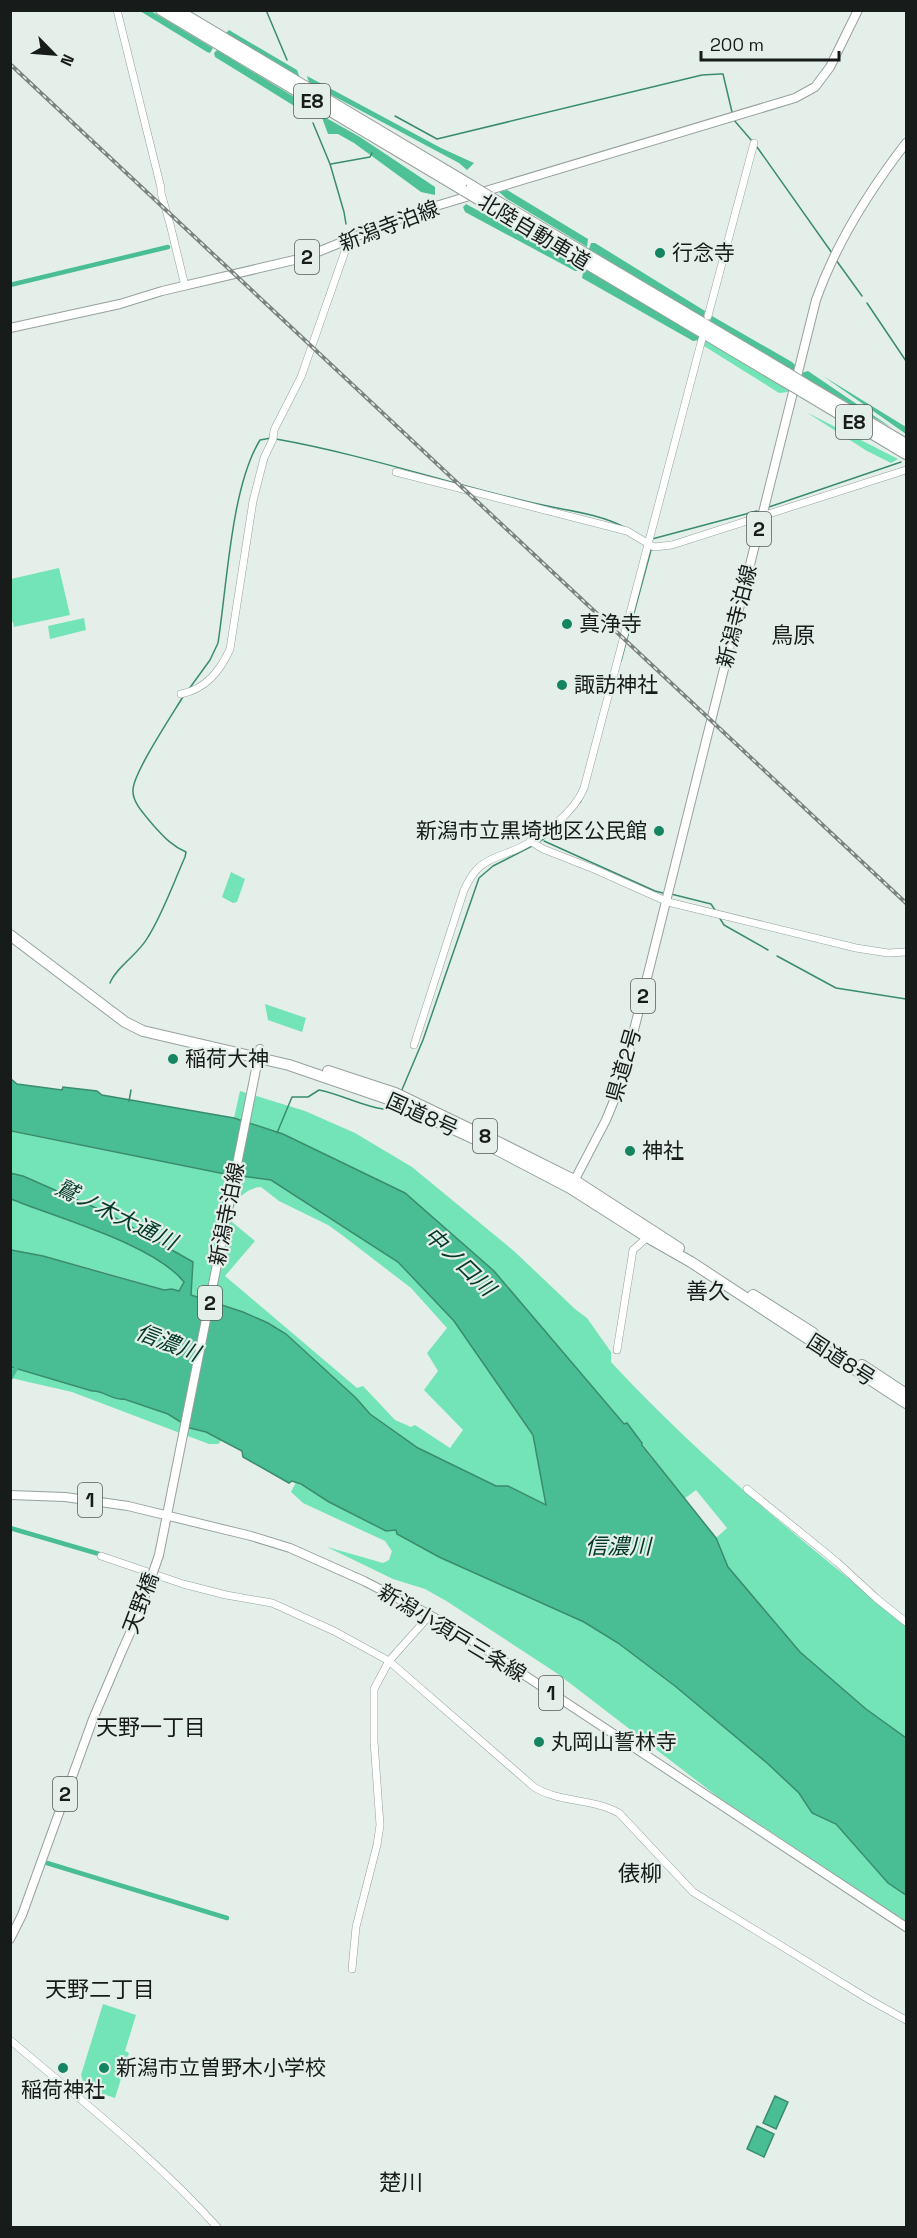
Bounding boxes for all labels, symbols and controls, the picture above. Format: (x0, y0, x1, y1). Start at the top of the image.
north arrow (24, 24, 84, 84)
scale bar (701, 24, 839, 62)
text: 200 m (710, 33, 764, 56)
text: N (55, 51, 79, 69)
road number: E8 (294, 84, 330, 118)
street label: 北陸自動車道 (473, 188, 595, 276)
street label: 新潟寺泊線 (335, 194, 443, 257)
place label: 行念寺 (672, 239, 735, 266)
road number: 2 (295, 240, 319, 274)
marker: 行念寺 (653, 246, 667, 260)
road number: E8 (836, 405, 872, 439)
road number: 2 (747, 512, 771, 546)
street label: 新潟寺泊線 (711, 562, 762, 670)
place label: 真浄寺 (579, 610, 642, 637)
marker: 真浄寺 (560, 617, 574, 631)
district label: 鳥原 (771, 621, 815, 649)
place label: 諏訪神社 (574, 671, 658, 698)
marker: 諏訪神社 (555, 678, 569, 692)
place label: 新潟市立黒埼地区公民館 (416, 817, 647, 844)
marker: 新潟市立黒埼地区公民館 (652, 824, 666, 838)
road number: 2 (631, 979, 655, 1013)
street label: 県道2号 (600, 1025, 647, 1105)
place label: 稲荷大神 (185, 1045, 269, 1072)
marker: 稲荷大神 (166, 1052, 180, 1066)
street label: 国道8号 (382, 1087, 462, 1142)
road number: 8 (473, 1119, 497, 1153)
place label: 神社 (642, 1137, 684, 1164)
marker: 神社 (623, 1144, 637, 1158)
street label: 新潟寺泊線 (203, 1160, 250, 1268)
water label: 鷲ノ木大通川 (51, 1172, 183, 1256)
water label: 中ノ口川 (419, 1220, 503, 1303)
district label: 善久 (686, 1277, 730, 1305)
road number: 2 (198, 1286, 222, 1320)
water label: 信濃川 (132, 1317, 206, 1368)
street label: 国道8号 (802, 1328, 881, 1392)
road number: 1 (78, 1483, 102, 1517)
water label: 信濃川 (585, 1532, 653, 1560)
street label: 天野橋 (117, 1569, 164, 1637)
street label: 新潟小須戸三条線 (373, 1578, 531, 1687)
road number: 1 (539, 1676, 563, 1710)
district label: 天野一丁目 (96, 1713, 206, 1741)
place label: 丸岡山誓林寺 (551, 1728, 677, 1755)
marker: 丸岡山誓林寺 (532, 1735, 546, 1749)
road number: 2 (53, 1777, 77, 1811)
district label: 俵柳 (618, 1859, 662, 1887)
district label: 天野二丁目 (45, 1975, 155, 2003)
place label: 新潟市立曽野木小学校 (116, 2054, 326, 2081)
marker: 稲荷神社 (56, 2061, 70, 2075)
marker: 新潟市立曽野木小学校 (97, 2061, 111, 2075)
place label: 稲荷神社 (21, 2076, 105, 2103)
district label: 楚川 (379, 2168, 423, 2196)

